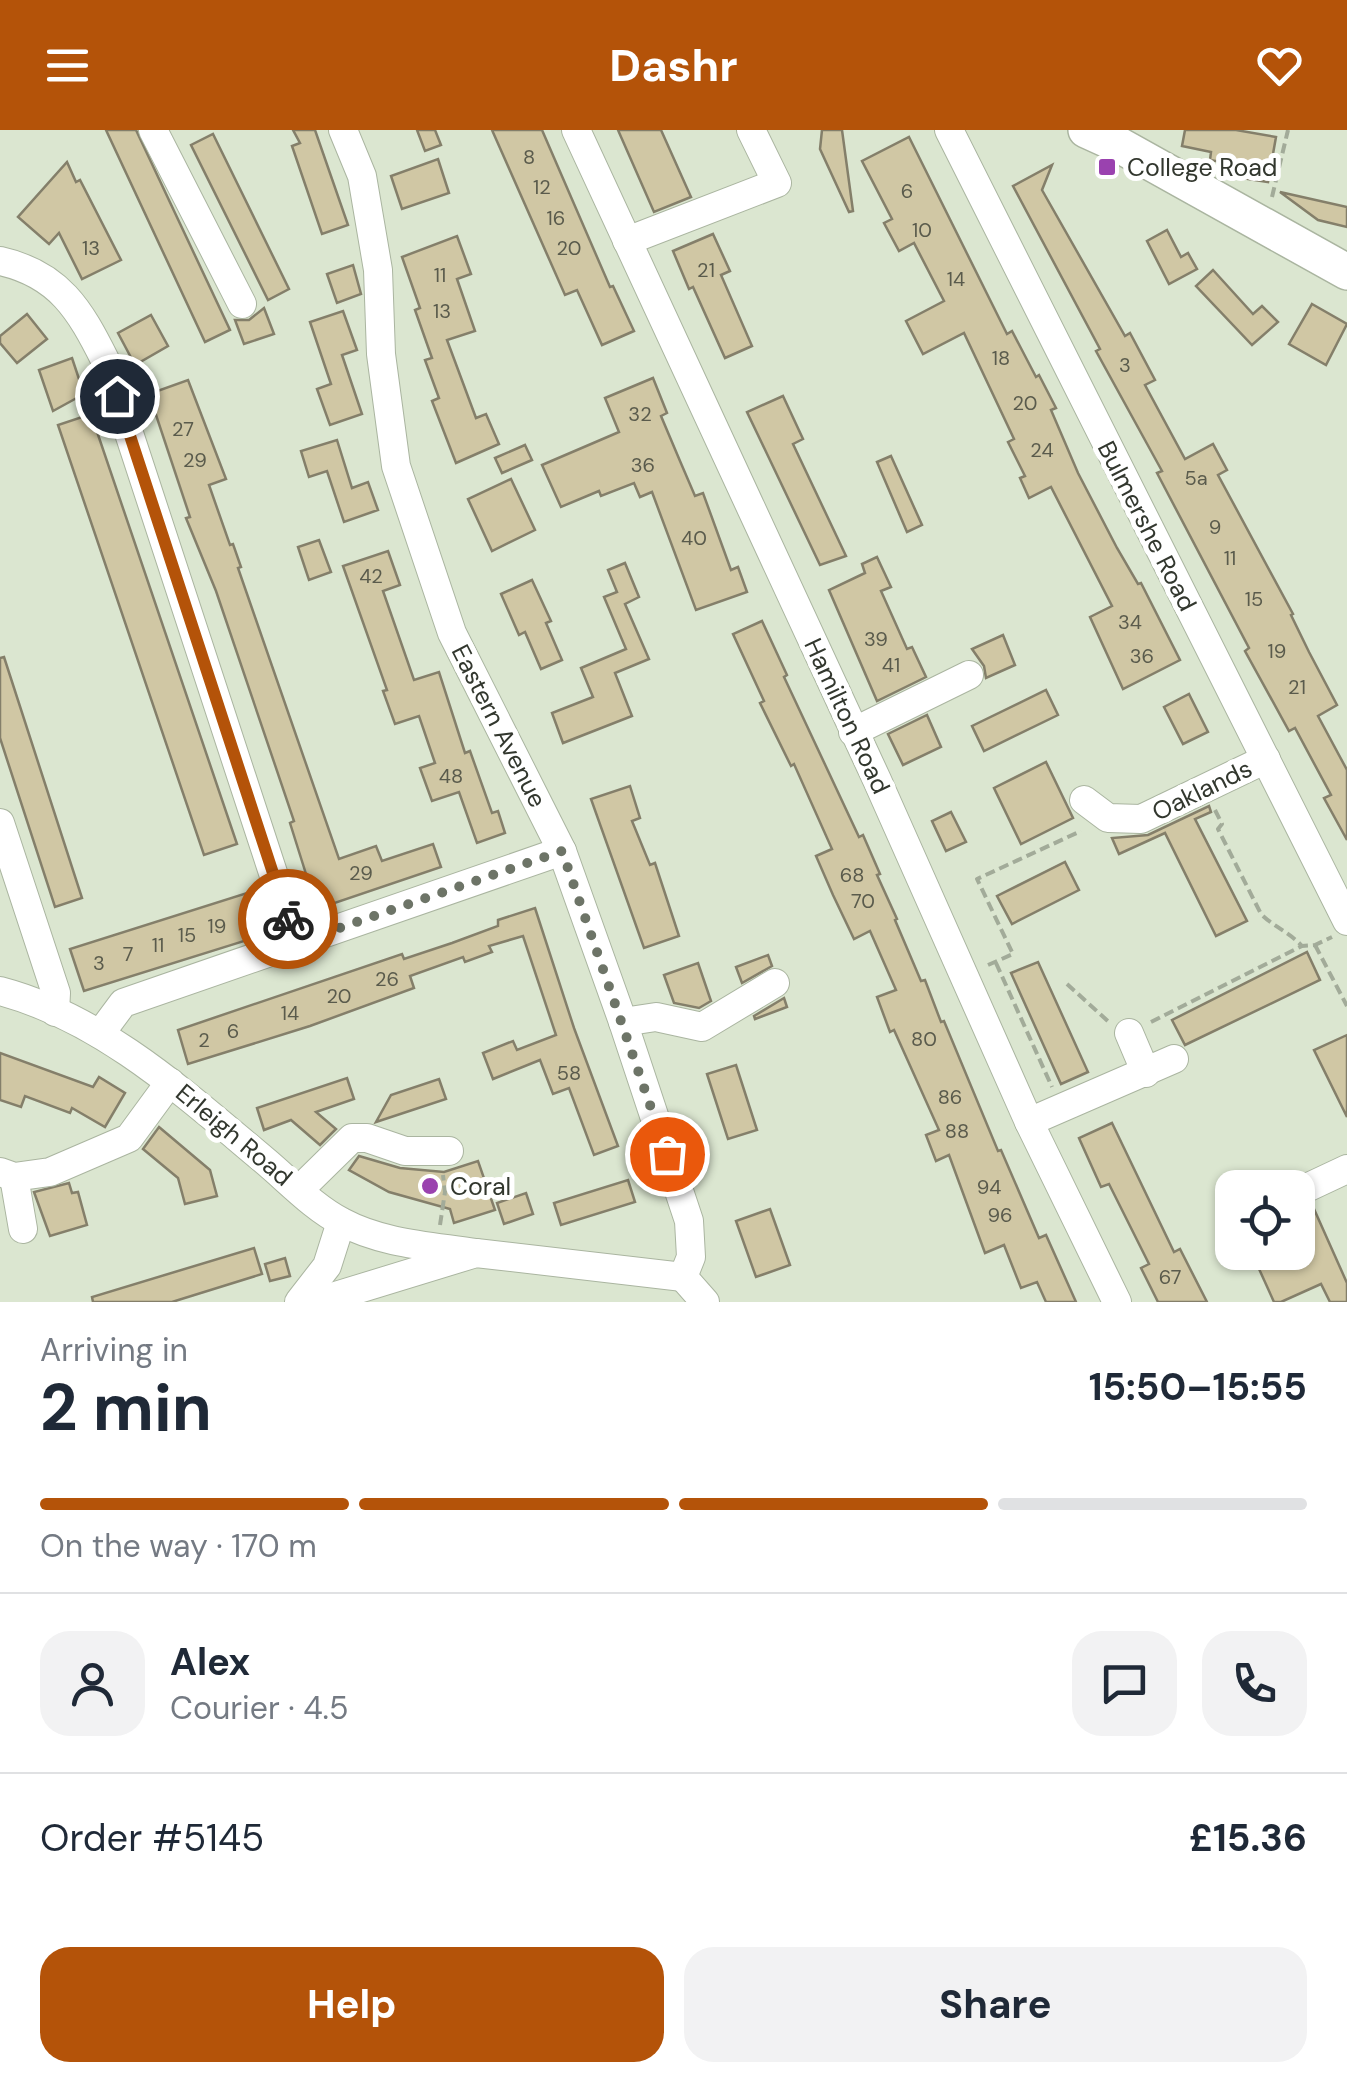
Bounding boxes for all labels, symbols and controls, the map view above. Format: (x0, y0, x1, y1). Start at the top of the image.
text: Dashr (609, 36, 738, 95)
icon: menu (40, 38, 95, 93)
icon: heart (1252, 38, 1307, 93)
house number: 8 (523, 144, 535, 170)
place label: College Road (1127, 151, 1278, 184)
marker: College Road (1096, 156, 1118, 178)
house number: 12 (533, 174, 551, 200)
house number: 6 (901, 178, 913, 204)
house number: 16 (547, 205, 565, 231)
house number: 10 (912, 217, 932, 243)
house number: 13 (82, 235, 100, 261)
house number: 20 (557, 235, 582, 261)
house number: 21 (697, 257, 715, 283)
house number: 11 (434, 262, 446, 288)
house number: 14 (947, 266, 965, 292)
house number: 13 (433, 298, 451, 324)
house number: 18 (992, 345, 1010, 371)
house number: 3 (1119, 352, 1131, 378)
pin (75, 354, 160, 439)
icon: home (90, 369, 145, 424)
house number: 20 (1013, 390, 1038, 416)
house number: 32 (628, 401, 652, 427)
house number: 27 (172, 416, 194, 442)
street label: Bulmershe Road (1090, 435, 1204, 617)
house number: 24 (1030, 437, 1054, 463)
house number: 29 (183, 447, 207, 473)
house number: 36 (631, 452, 655, 478)
house number: 5a (1184, 465, 1208, 491)
house number: 9 (1209, 514, 1221, 540)
house number: 40 (681, 525, 707, 551)
house number: 11 (1224, 545, 1236, 571)
house number: 42 (359, 563, 383, 589)
house number: 15 (1245, 586, 1263, 612)
house number: 34 (1118, 609, 1142, 635)
house number: 39 (864, 626, 888, 652)
street label: Hamilton Road (797, 633, 897, 799)
house number: 19 (1268, 638, 1286, 664)
street label: Eastern Avenue (444, 639, 554, 813)
house number: 36 (1130, 643, 1154, 669)
house number: 41 (882, 652, 900, 678)
house number: 21 (1288, 674, 1306, 700)
street label: Oaklands (1147, 752, 1257, 828)
house number: 48 (439, 763, 463, 789)
house number: 29 (349, 860, 373, 886)
house number: 68 (840, 862, 864, 888)
courier (238, 869, 338, 969)
house number: 70 (851, 888, 875, 914)
icon: bike (261, 892, 316, 947)
house number: 19 (208, 913, 226, 939)
house number: 15 (178, 922, 196, 948)
house number: 11 (152, 932, 164, 958)
house number: 7 (123, 941, 133, 967)
house number: 3 (93, 950, 105, 976)
house number: 26 (375, 966, 399, 992)
house number: 20 (327, 983, 352, 1009)
house number: 14 (281, 1000, 299, 1026)
house number: 6 (227, 1018, 239, 1044)
house number: 80 (911, 1026, 937, 1052)
house number: 2 (198, 1027, 210, 1053)
house number: 58 (557, 1060, 581, 1086)
street label: Erleigh Road (169, 1077, 299, 1193)
house number: 86 (938, 1084, 962, 1110)
pin (625, 1112, 710, 1197)
house number: 88 (945, 1118, 969, 1144)
icon: bag (640, 1127, 695, 1182)
place label: Coral (450, 1170, 511, 1203)
map controls (1215, 1170, 1315, 1270)
button: locate (1215, 1170, 1315, 1270)
house number: 94 (977, 1174, 1001, 1200)
marker: Coral (419, 1175, 441, 1197)
house number: 96 (987, 1202, 1013, 1228)
house number: 67 (1159, 1264, 1181, 1290)
text: Arriving in (40, 1329, 188, 1371)
text: 15:50–15:55 (1089, 1362, 1307, 1412)
text: 2 min (40, 1366, 212, 1450)
text: On the way · 170 m (40, 1525, 317, 1567)
button: person (40, 1631, 145, 1736)
button: chat (1072, 1631, 1177, 1736)
button: phone (1202, 1631, 1307, 1736)
text: Alex (170, 1637, 250, 1687)
text: Courier · 4.5 (170, 1687, 348, 1729)
text: Order #5145 (40, 1813, 264, 1863)
text: £15.36 (1189, 1813, 1307, 1863)
button: Help (40, 1947, 664, 2062)
button: Share (684, 1947, 1307, 2062)

